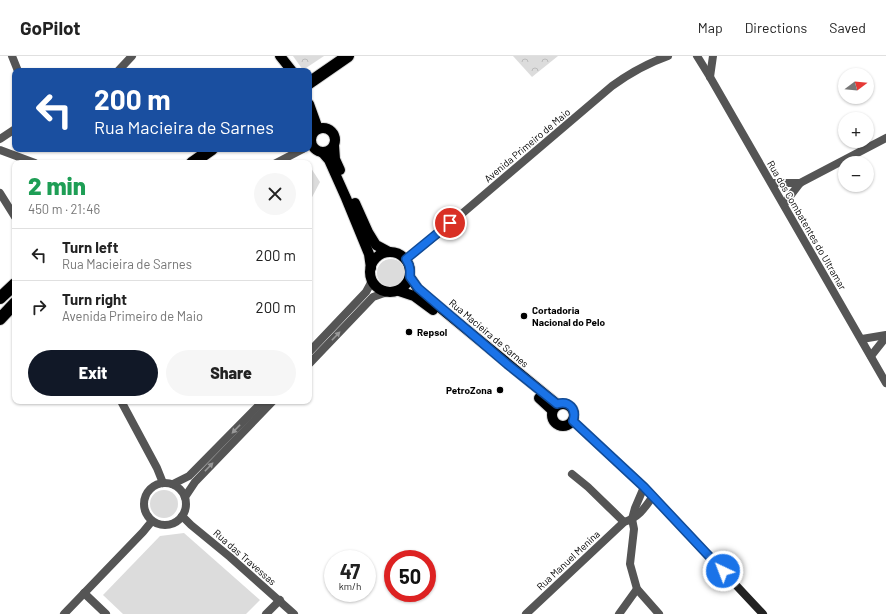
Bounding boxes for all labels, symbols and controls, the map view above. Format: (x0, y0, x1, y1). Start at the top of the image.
text: GoPilot (20, 16, 81, 39)
text: Map (698, 19, 723, 36)
text: Directions (745, 19, 807, 36)
text: Saved (829, 19, 866, 36)
north arrow (838, 68, 874, 104)
map controls (838, 68, 874, 192)
text: 200 m (94, 82, 171, 116)
icon: left (28, 84, 80, 136)
street label: Avenida Primeiro de Maio (482, 106, 572, 184)
button: + (838, 112, 874, 148)
text: Rua Macieira de Sarnes (94, 116, 274, 138)
button: − (838, 156, 874, 192)
street label: Rua dos Combatentes do Ultramar (765, 158, 849, 292)
text: 2 min (28, 171, 86, 200)
button: close (254, 173, 296, 215)
text: 450 m · 21:46 (28, 201, 100, 217)
pin (433, 206, 467, 240)
icon: arrive (439, 212, 461, 234)
text: Turn left (62, 238, 118, 256)
icon: left (28, 244, 50, 266)
text: 200 m (256, 246, 296, 264)
text: Rua Macieira de Sarnes (62, 256, 192, 272)
text: Turn right (62, 290, 127, 308)
icon: right (28, 296, 50, 318)
street label: Rua Macieira de Sarnes (447, 296, 531, 370)
text: 200 m (256, 298, 296, 316)
place label: Cortadoria Nacional do Pelo (532, 304, 605, 328)
text: Avenida Primeiro de Maio (62, 308, 203, 324)
marker: Cortadoria Nacional do Pelo (519, 311, 529, 321)
place label: Repsol (417, 326, 447, 338)
marker: Repsol (404, 327, 414, 337)
one-way arrow (331, 331, 340, 340)
button: Exit (28, 350, 158, 396)
button: Share (166, 350, 296, 396)
place label: PetroZona (446, 384, 492, 396)
marker: PetroZona (495, 385, 505, 395)
one-way arrow (231, 424, 241, 434)
one-way arrow (204, 462, 214, 472)
street label: Rua das Travessas (211, 527, 279, 588)
street label: Rua Manuel Menina (534, 528, 602, 592)
speed limit sign: 50 (384, 550, 436, 602)
position arrow (702, 550, 744, 592)
text: 47 (340, 559, 360, 583)
text: km/h (339, 580, 361, 592)

